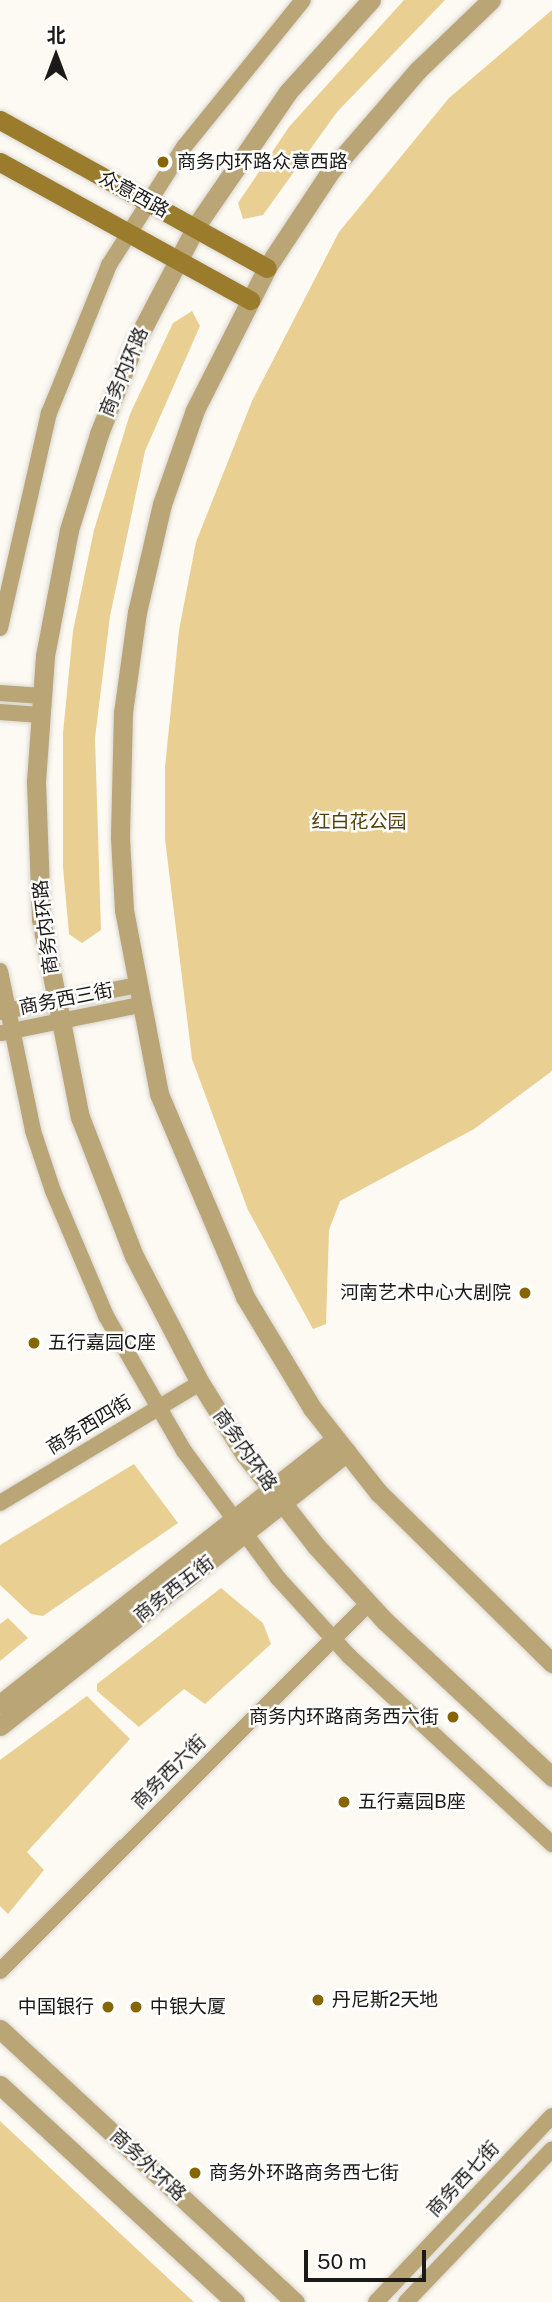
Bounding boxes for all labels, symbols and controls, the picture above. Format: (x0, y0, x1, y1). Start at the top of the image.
north arrow (21, 21, 91, 91)
text: 北 (46, 24, 66, 46)
place label: 商务内环路众意西路 (177, 151, 348, 173)
marker: 商务内环路众意西路 (155, 154, 171, 170)
street label: 众意西路 (95, 166, 173, 222)
street label: 商务内环路 (95, 324, 153, 420)
park label: 红白花公园 (312, 811, 406, 833)
street label: 商务内环路 (29, 878, 63, 976)
street label: 商务西三街 (17, 979, 115, 1019)
place label: 河南艺术中心大剧院 (340, 1282, 511, 1304)
marker: 河南艺术中心大剧院 (517, 1285, 533, 1301)
place label: 五行嘉园C座 (48, 1332, 156, 1354)
marker: 五行嘉园C座 (26, 1335, 42, 1351)
street label: 商务西四街 (42, 1391, 136, 1459)
street label: 商务内环路 (208, 1405, 282, 1495)
street label: 商务西五街 (130, 1551, 218, 1627)
place label: 商务内环路商务西六街 (249, 1706, 439, 1728)
marker: 商务内环路商务西六街 (445, 1709, 461, 1725)
street label: 商务西六街 (127, 1730, 211, 1814)
place label: 五行嘉园B座 (358, 1791, 466, 1813)
marker: 五行嘉园B座 (336, 1794, 352, 1810)
place label: 丹尼斯2天地 (332, 1989, 438, 2011)
marker: 丹尼斯2天地 (310, 1992, 326, 2008)
place label: 中国银行 (18, 1996, 94, 2018)
place label: 中银大厦 (150, 1996, 226, 2018)
marker: 中国银行 (100, 1999, 116, 2015)
marker: 中银大厦 (128, 1999, 144, 2015)
street label: 商务外环路 (105, 2124, 191, 2206)
street label: 商务西七街 (422, 2136, 504, 2222)
place label: 商务外环路商务西七街 (209, 2162, 399, 2184)
marker: 商务外环路商务西七街 (187, 2165, 203, 2181)
scale bar (307, 2236, 430, 2280)
text: 50 m (317, 2249, 367, 2274)

